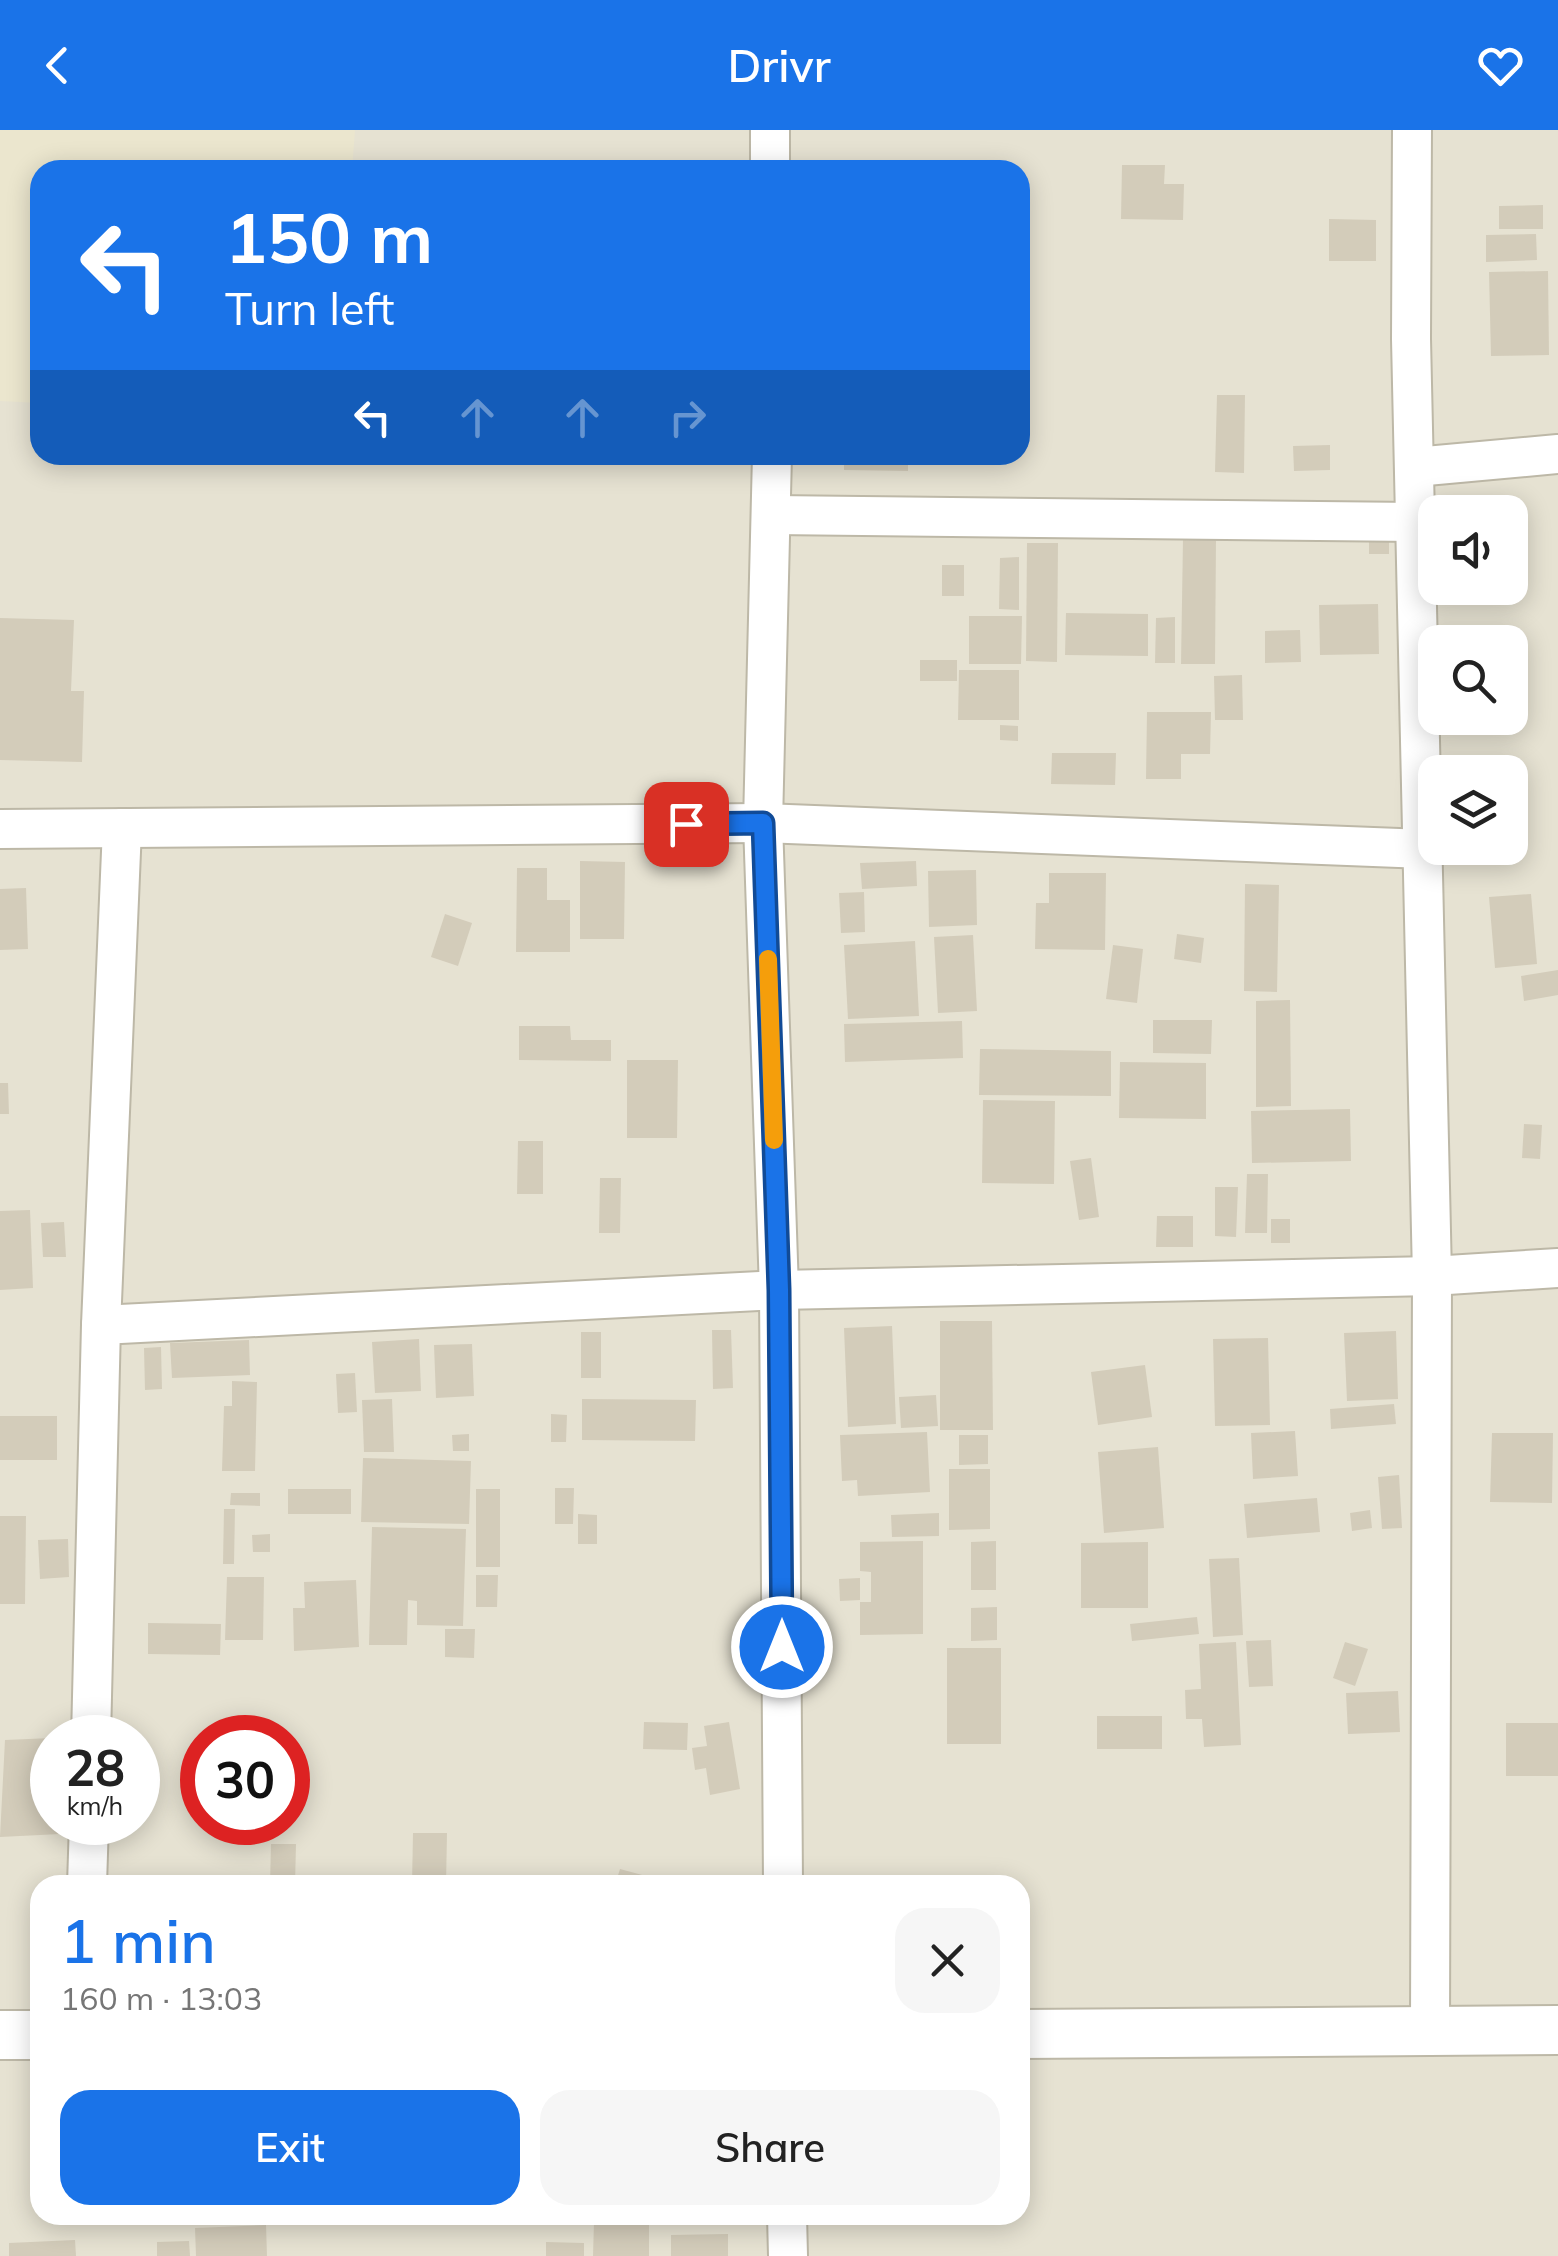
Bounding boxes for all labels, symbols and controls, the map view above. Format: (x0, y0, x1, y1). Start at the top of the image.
text: Drivr (727, 37, 831, 93)
icon: back (30, 38, 85, 93)
icon: heart (1473, 38, 1528, 93)
text: 150 m (225, 193, 433, 281)
icon: left (60, 200, 190, 330)
text: Turn left (225, 280, 394, 336)
icon: left (345, 390, 400, 445)
icon: ahead (450, 390, 505, 445)
icon: ahead (555, 390, 610, 445)
icon: right (660, 390, 715, 445)
map controls (1418, 495, 1528, 865)
button: sound (1418, 495, 1528, 605)
button: search (1418, 625, 1528, 735)
button: layers (1418, 755, 1528, 865)
pin (644, 782, 729, 867)
icon: arrive (659, 797, 714, 852)
position arrow (730, 1595, 834, 1699)
speed limit sign: 30 (180, 1715, 310, 1845)
text: 28 (65, 1736, 125, 1799)
text: km/h (67, 1790, 123, 1821)
text: 1 min (60, 1903, 216, 1978)
button: close (895, 1908, 1000, 2013)
text: 160 m · 13:03 (60, 1978, 262, 2018)
button: Exit (60, 2090, 520, 2205)
button: Share (540, 2090, 1000, 2205)

